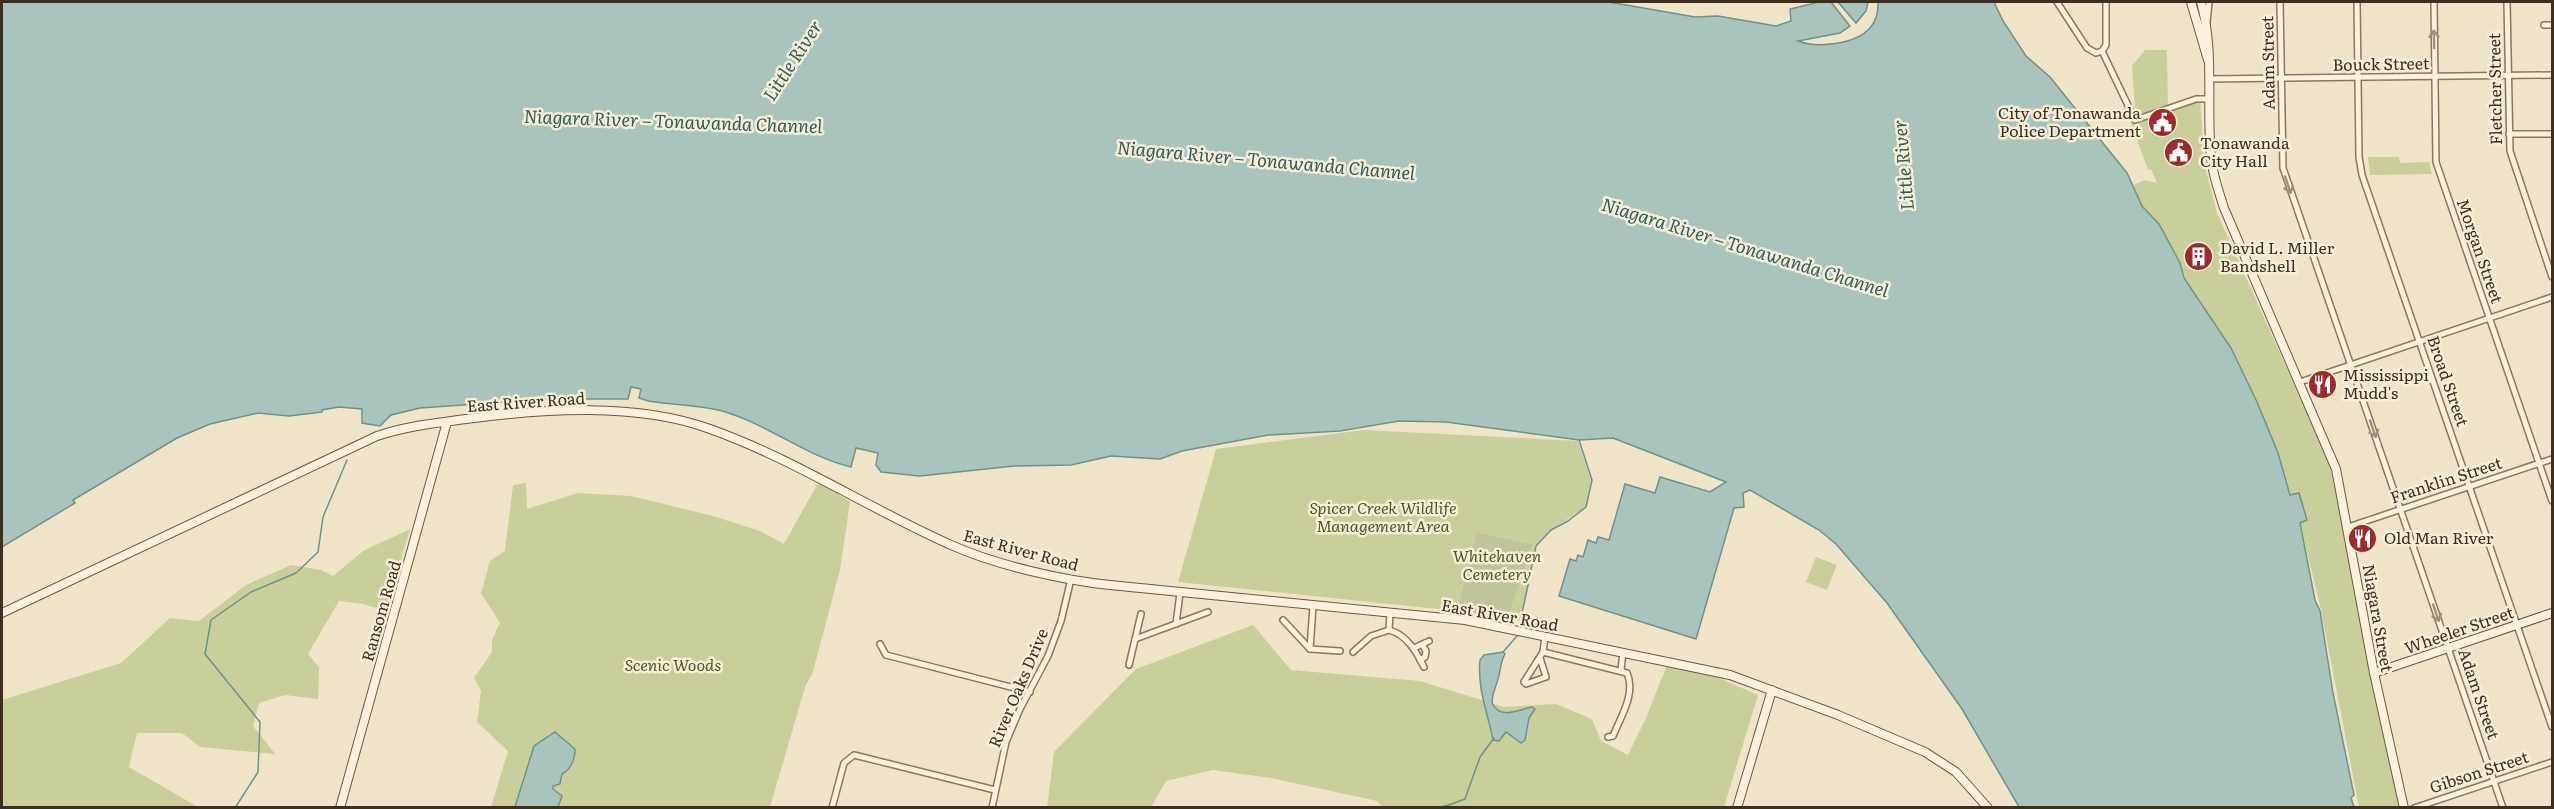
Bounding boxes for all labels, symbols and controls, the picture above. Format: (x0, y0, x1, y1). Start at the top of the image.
water label: Little River (756, 15, 828, 106)
street label: Adam Street (2254, 15, 2280, 110)
one-way arrow (2428, 30, 2440, 50)
street label: Fletcher Street (2481, 32, 2507, 145)
street label: Bouck Street (2332, 50, 2430, 76)
place label: City of Tonawanda Police Department (1998, 100, 2142, 142)
water label: Niagara River – Tonawanda Channel (523, 102, 824, 139)
public building icon: City of Tonawanda Police Department (2146, 106, 2178, 138)
water label: Little River (1885, 119, 1920, 212)
place label: Tonawanda City Hall (2200, 130, 2290, 172)
water label: Niagara River – Tonawanda Channel (1116, 133, 1417, 186)
public building icon: Tonawanda City Hall (2163, 136, 2195, 168)
one-way arrow (2284, 175, 2295, 194)
water label: Niagara River – Tonawanda Channel (1599, 190, 1893, 303)
street label: Morgan Street (2452, 195, 2510, 307)
place label: David L. Miller Bandshell (2220, 235, 2335, 277)
building icon: David L. Miller Bandshell (2183, 241, 2215, 273)
street label: Broad Street (2422, 332, 2476, 430)
place label: Mississippi Mudd's (2343, 362, 2429, 404)
restaurant icon: Mississippi Mudd's (2306, 368, 2338, 400)
street label: East River Road (466, 385, 586, 417)
one-way arrow (2368, 419, 2379, 438)
street label: Franklin Street (2387, 450, 2505, 508)
park label: Spicer Creek Wildlife Management Area (1309, 495, 1457, 537)
street label: East River Road (961, 522, 1082, 576)
restaurant icon: Old Man River (2347, 522, 2379, 554)
place label: Old Man River (2384, 525, 2494, 549)
park label: Whitehaven Cemetery (1453, 543, 1542, 585)
street label: Ransom Road (354, 557, 406, 664)
street label: Niagara Street (2358, 562, 2400, 674)
street label: East River Road (1440, 592, 1561, 636)
street label: Wheeler Street (2401, 599, 2517, 659)
one-way arrow (2432, 603, 2443, 622)
street label: River Oaks Drive (981, 624, 1053, 751)
street label: Adam Street (2453, 645, 2507, 743)
park label: Scenic Woods (625, 652, 721, 676)
street label: Gibson Street (2426, 744, 2532, 798)

